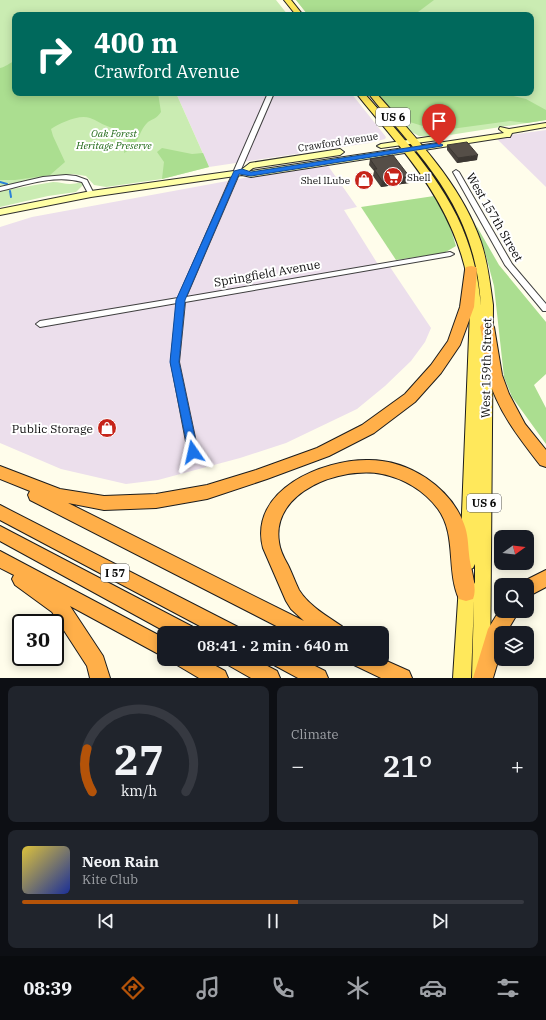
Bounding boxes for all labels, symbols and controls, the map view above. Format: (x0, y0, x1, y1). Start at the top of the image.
text: 400 m (94, 24, 178, 61)
icon: right (28, 28, 80, 80)
text: Crawford Avenue (94, 60, 240, 83)
pin (422, 104, 456, 145)
road number: US 6 (376, 108, 410, 126)
icon: arrive (428, 110, 450, 132)
park label: Oak Forest Heritage Preserve (75, 127, 152, 152)
street label: Crawford Avenue (297, 129, 379, 155)
supermarket icon: Shell (382, 166, 404, 188)
shop icon: Shel lLube (353, 169, 375, 191)
street label: West 157th Street (463, 170, 527, 264)
place label: Shell (407, 171, 430, 184)
place label: Shel lLube (301, 174, 350, 187)
street label: Springfield Avenue (213, 256, 321, 290)
street label: West 159th Street (478, 318, 494, 418)
shop icon: Public Storage (96, 417, 118, 439)
place label: Public Storage (12, 421, 93, 436)
position arrow (172, 431, 214, 473)
road number: US 6 (467, 494, 501, 512)
north arrow (494, 530, 534, 570)
map controls (494, 530, 534, 666)
road number: I 57 (101, 564, 129, 582)
button: search (494, 578, 534, 618)
speed limit sign: 30 (12, 614, 64, 666)
button: layers (494, 626, 534, 666)
text: 08:41 · 2 min · 640 m (197, 636, 349, 655)
text: Climate (291, 726, 338, 743)
text: 27 (114, 732, 163, 786)
text: 21° (382, 746, 433, 785)
text: − (291, 751, 304, 780)
text: + (511, 751, 524, 780)
text: km/h (120, 781, 157, 800)
text: Neon Rain (82, 852, 159, 871)
text: Kite Club (82, 871, 138, 888)
icon: previous (95, 910, 117, 932)
icon: pause (262, 910, 284, 932)
icon: next (429, 910, 451, 932)
icon: directions (119, 974, 147, 1002)
icon: music (194, 974, 222, 1002)
icon: phone (269, 974, 297, 1002)
icon: climate (344, 974, 372, 1002)
icon: car (419, 974, 447, 1002)
icon: filters (494, 974, 522, 1002)
text: 08:39 (24, 977, 72, 1000)

